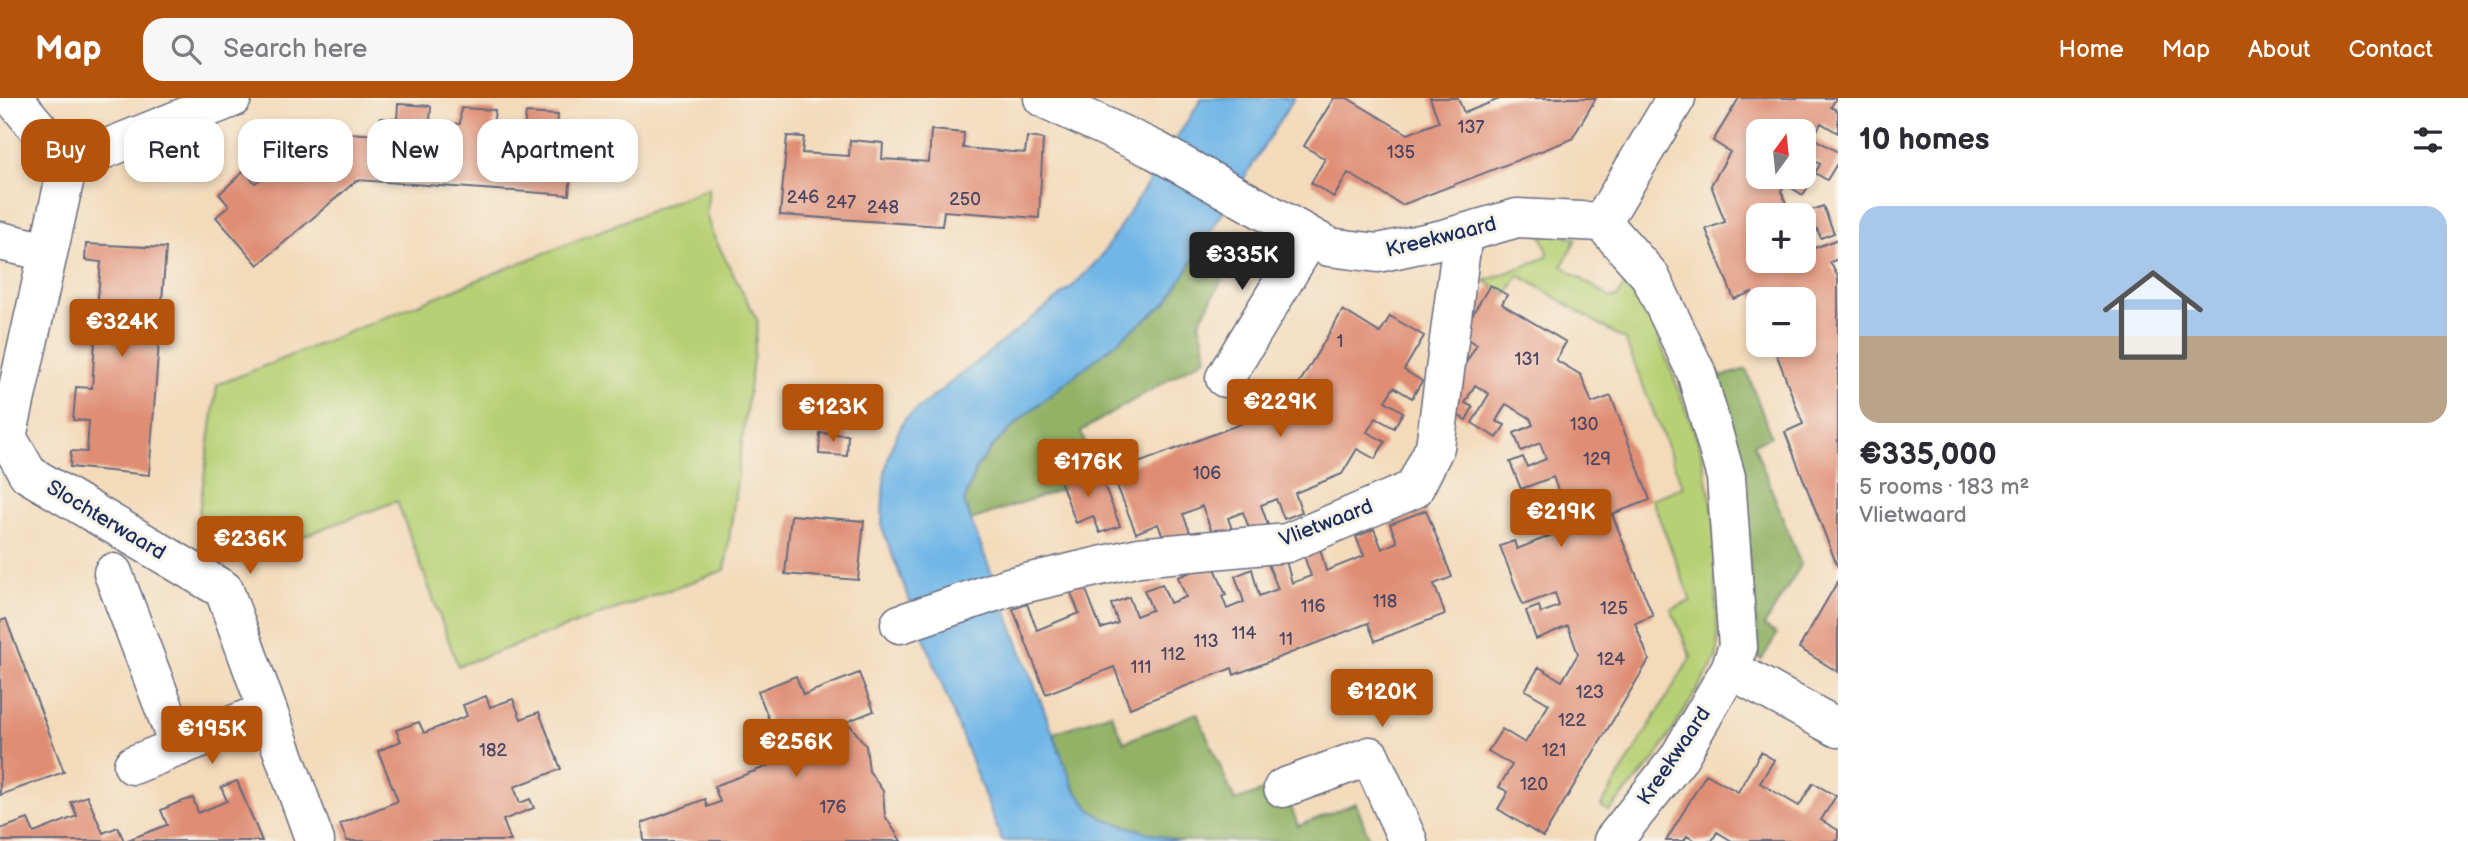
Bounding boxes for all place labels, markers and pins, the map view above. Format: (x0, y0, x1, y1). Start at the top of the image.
pin: €335K (1193, 232, 1291, 292)
pin: €324K (73, 300, 171, 359)
pin: €229K (1231, 380, 1329, 439)
pin: €123K (784, 384, 882, 444)
pin: €176K (1039, 440, 1137, 499)
pin: €219K (1512, 490, 1610, 549)
pin: €236K (201, 517, 299, 576)
pin: €120K (1333, 670, 1431, 729)
pin: €195K (163, 706, 261, 766)
pin: €256K (747, 720, 845, 779)

